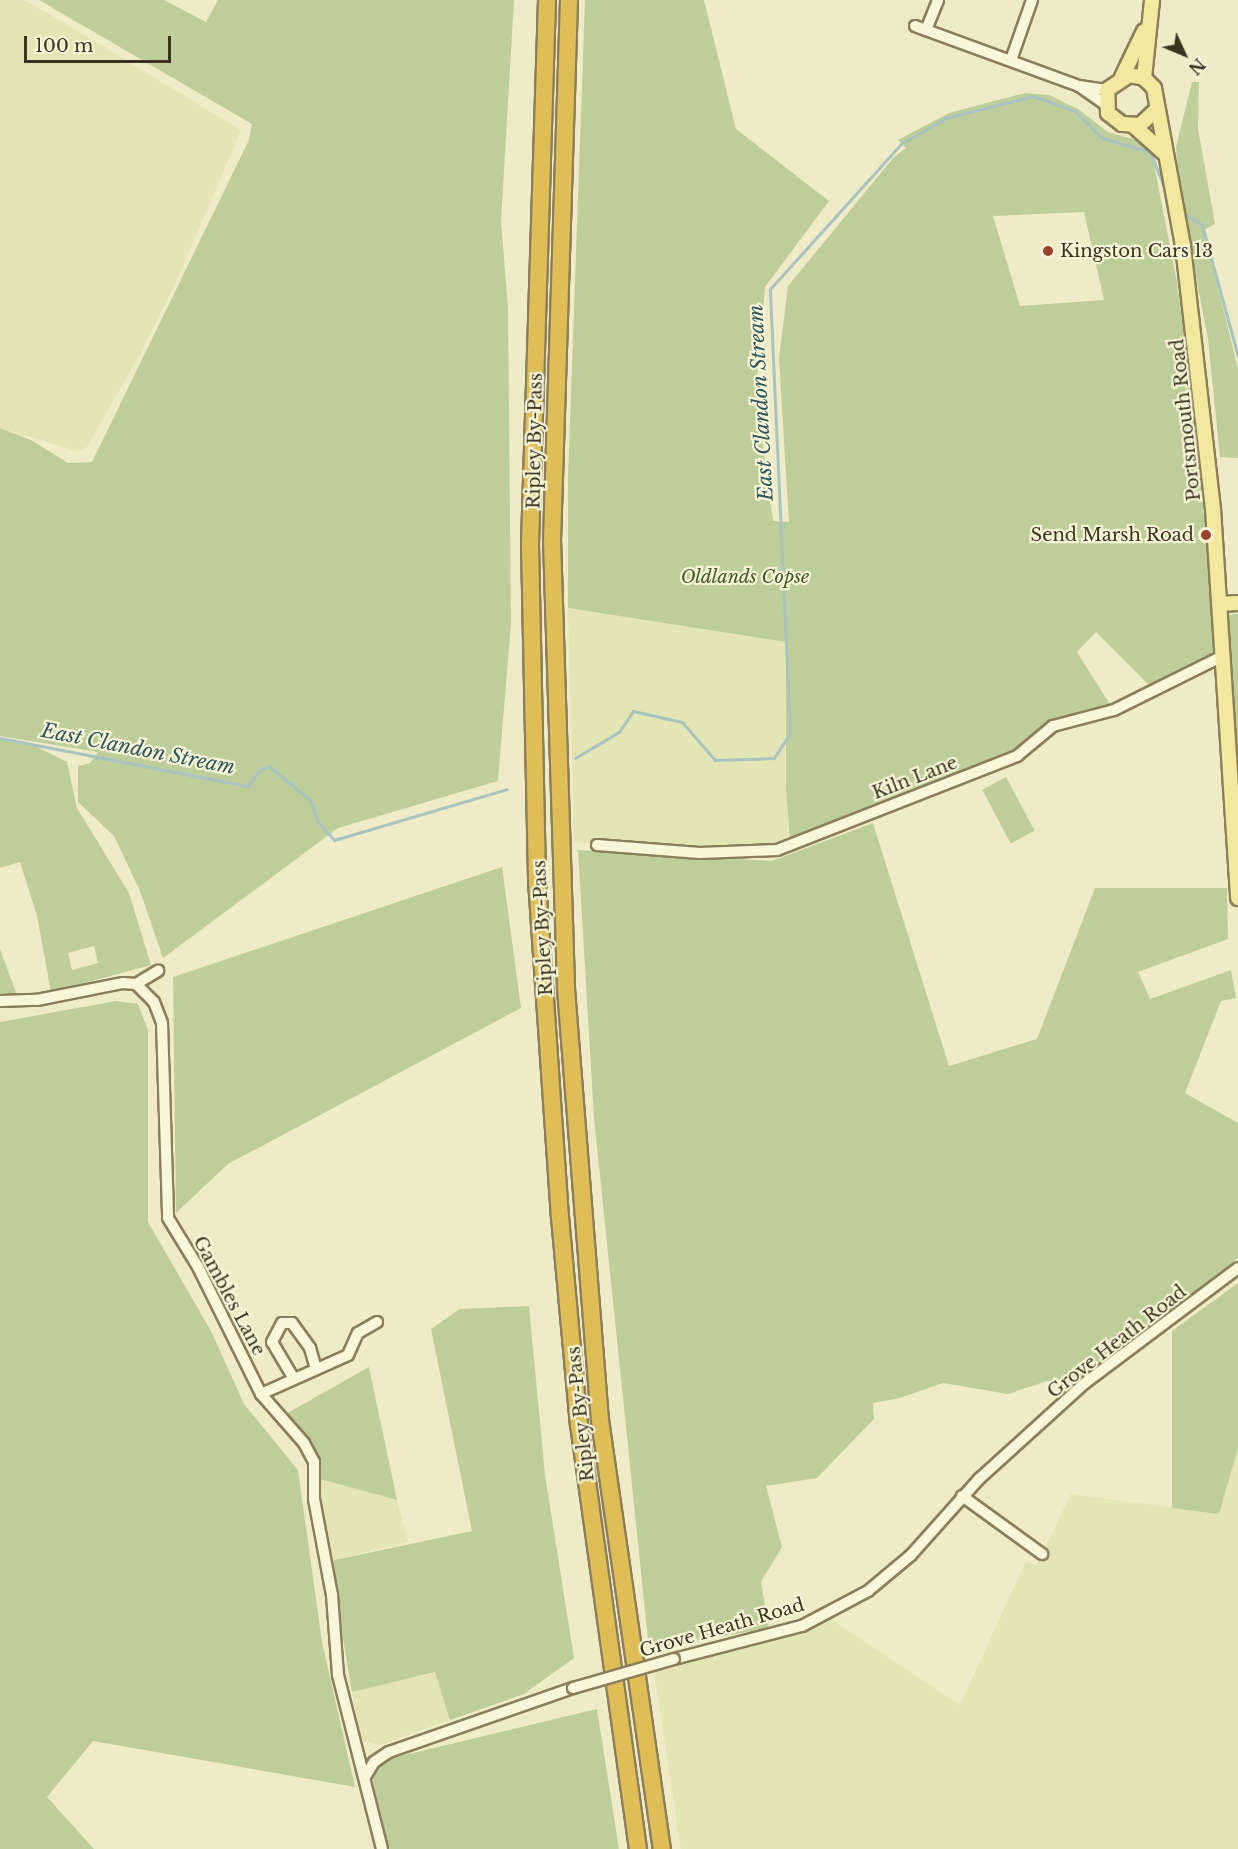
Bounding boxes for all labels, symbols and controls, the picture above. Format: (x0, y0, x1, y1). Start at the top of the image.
scale bar (27, 24, 174, 62)
north arrow (1154, 24, 1214, 84)
text: 100 m (35, 35, 93, 57)
text: N (1185, 54, 1209, 79)
place label: Kingston Cars 13 (1060, 240, 1213, 262)
marker: Kingston Cars 13 (1041, 244, 1055, 258)
water label: East Clandon Stream (744, 304, 778, 502)
street label: Portsmouth Road (1167, 338, 1205, 502)
street label: Ripley By-Pass (523, 373, 547, 509)
place label: Send Marsh Road (1031, 524, 1194, 546)
marker: Send Marsh Road (1199, 528, 1213, 542)
park label: Oldlands Copse (681, 566, 809, 588)
water label: East Clandon Stream (39, 718, 237, 780)
street label: Kiln Lane (869, 752, 961, 804)
street label: Ripley By-Pass (529, 859, 557, 997)
street label: Gambles Lane (188, 1233, 270, 1359)
street label: Grove Heath Road (1043, 1281, 1191, 1403)
street label: Ripley By-Pass (563, 1345, 599, 1483)
street label: Grove Heath Road (637, 1594, 807, 1662)

